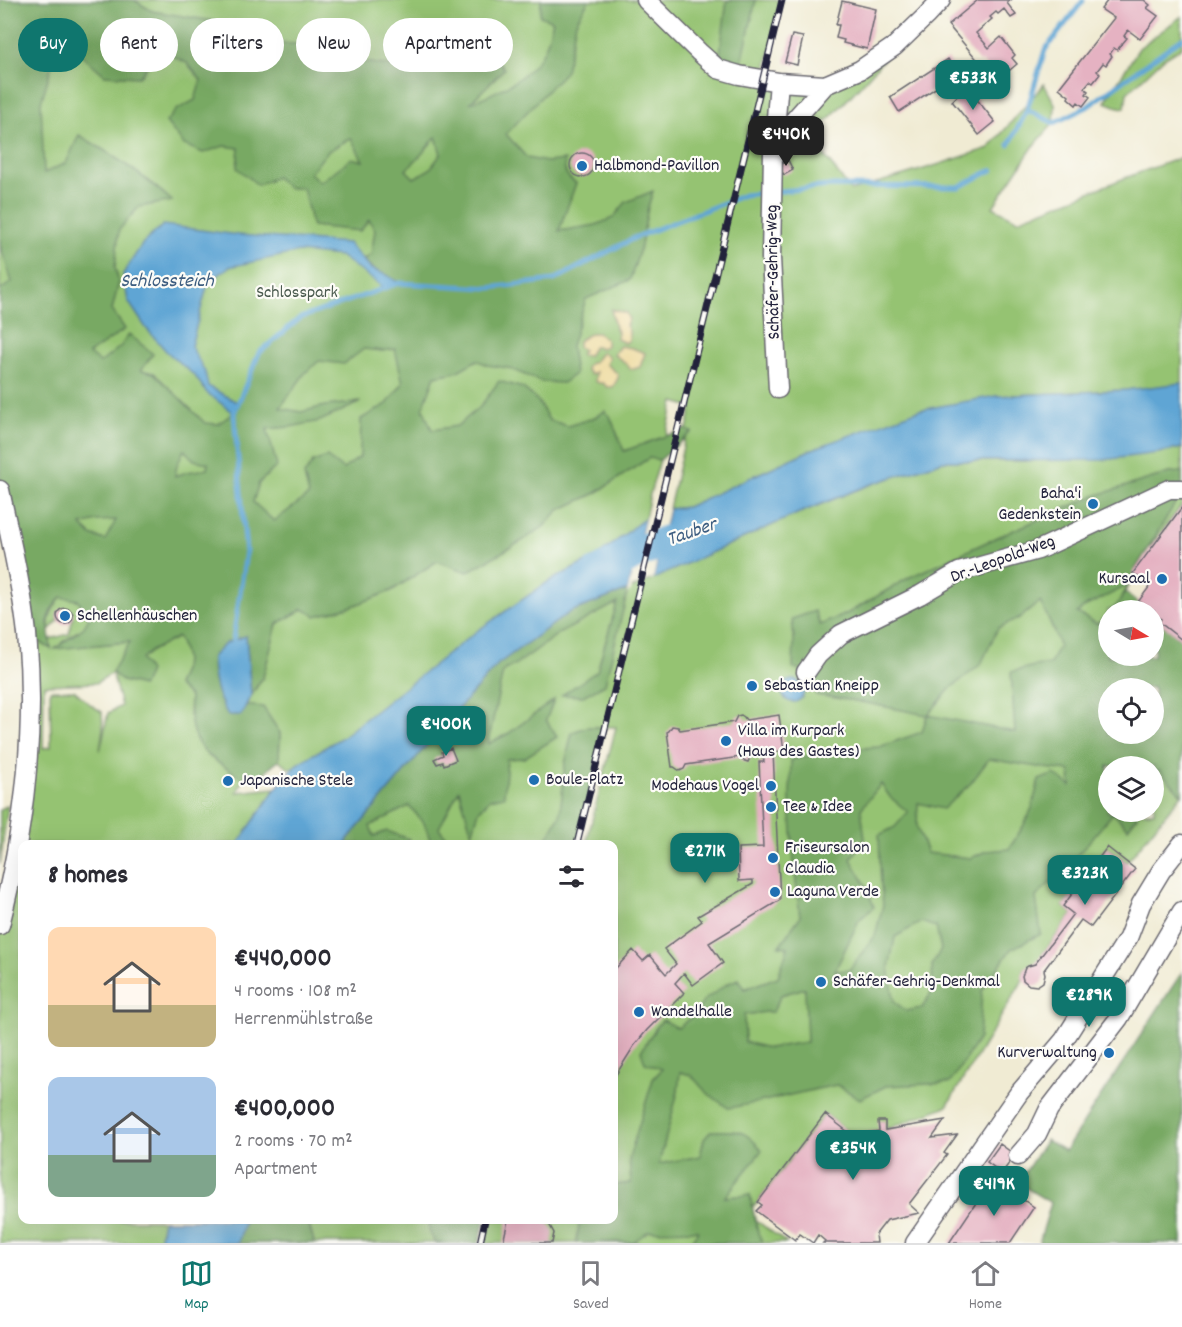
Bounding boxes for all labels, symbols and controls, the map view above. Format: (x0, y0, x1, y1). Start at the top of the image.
chip: Buy (18, 18, 88, 72)
chip: Rent (100, 18, 178, 72)
chip: Filters (190, 18, 284, 72)
chip: New (296, 18, 371, 72)
chip: Apartment (383, 18, 513, 72)
pin: €533K (931, 60, 1015, 111)
text: €533K (949, 65, 997, 93)
pin: €440K (744, 116, 828, 167)
text: €440K (762, 121, 810, 149)
place label: Halbmond-Pavillon (594, 154, 719, 179)
marker: Halbmond-Pavillon (575, 159, 589, 173)
street label: Schäfer-Gehrig-Weg (760, 204, 788, 340)
water label: Schlossteich (120, 268, 215, 296)
park label: Schlosspark (256, 281, 338, 306)
place label: Baha'i Gedenkstein (998, 482, 1081, 528)
marker: Baha'i Gedenkstein (1086, 497, 1100, 511)
water label: Tauber (663, 511, 723, 555)
street label: Dr.-Leopold-Weg (947, 529, 1059, 591)
place label: Kursaal (1099, 567, 1151, 592)
marker: Kursaal (1155, 572, 1169, 586)
north arrow (1098, 600, 1164, 666)
map controls (1098, 600, 1164, 822)
place label: Schellenhäuschen (77, 604, 197, 629)
marker: Schellenhäuschen (58, 609, 72, 623)
place label: Sebastian Kneipp (764, 674, 879, 699)
button: locate (1098, 678, 1164, 744)
marker: Sebastian Kneipp (745, 679, 759, 693)
pin: €400K (404, 706, 488, 757)
text: €400K (421, 711, 471, 739)
place label: Villa im Kurpark (Haus des Gastes) (738, 719, 859, 765)
marker: Villa im Kurpark (Haus des Gastes) (719, 734, 733, 748)
button: layers (1098, 756, 1164, 822)
place label: Boule-Platz (546, 768, 623, 793)
place label: Japanische Stele (240, 769, 353, 794)
marker: Boule-Platz (527, 773, 541, 787)
marker: Japanische Stele (221, 774, 235, 788)
place label: Modehaus Vogel (651, 774, 760, 799)
marker: Modehaus Vogel (764, 779, 778, 793)
place label: Tee & Idee (783, 795, 852, 820)
marker: Tee & Idee (764, 800, 778, 814)
pin: €271K (663, 833, 747, 884)
place label: Friseursalon Claudia (785, 836, 870, 882)
text: €271K (684, 838, 726, 866)
marker: Friseursalon Claudia (766, 851, 780, 865)
pin: €323K (1043, 855, 1127, 906)
text: 8 homes (48, 858, 128, 895)
icon: filters (555, 860, 588, 893)
text: €323K (1062, 860, 1108, 888)
place label: Laguna Verde (787, 880, 879, 905)
marker: Laguna Verde (768, 885, 782, 899)
text: €440,000 (234, 941, 332, 978)
icon: home (96, 951, 168, 1023)
place label: Schäfer-Gehrig-Denkmal (833, 970, 1000, 995)
marker: Schäfer-Gehrig-Denkmal (814, 975, 828, 989)
pin: €289K (1047, 977, 1131, 1028)
text: 4 rooms · 108 m² (234, 978, 357, 1006)
text: €289K (1066, 982, 1112, 1010)
place label: Wandelhalle (651, 1000, 732, 1025)
marker: Wandelhalle (632, 1005, 646, 1019)
text: Herrenmühlstraße (234, 1006, 373, 1034)
place label: Kurverwaltung (997, 1041, 1097, 1066)
marker: Kurverwaltung (1102, 1046, 1116, 1060)
text: €400,000 (234, 1091, 335, 1128)
icon: home (96, 1101, 168, 1173)
text: 2 rooms · 70 m² (234, 1128, 353, 1156)
pin: €354K (811, 1130, 895, 1181)
text: €354K (830, 1135, 876, 1163)
text: Apartment (234, 1156, 317, 1184)
pin: €419K (952, 1166, 1036, 1217)
text: €419K (973, 1171, 1015, 1199)
tab: Map (180, 1257, 213, 1316)
tab: Saved (573, 1257, 609, 1316)
tab: Home (969, 1257, 1002, 1316)

